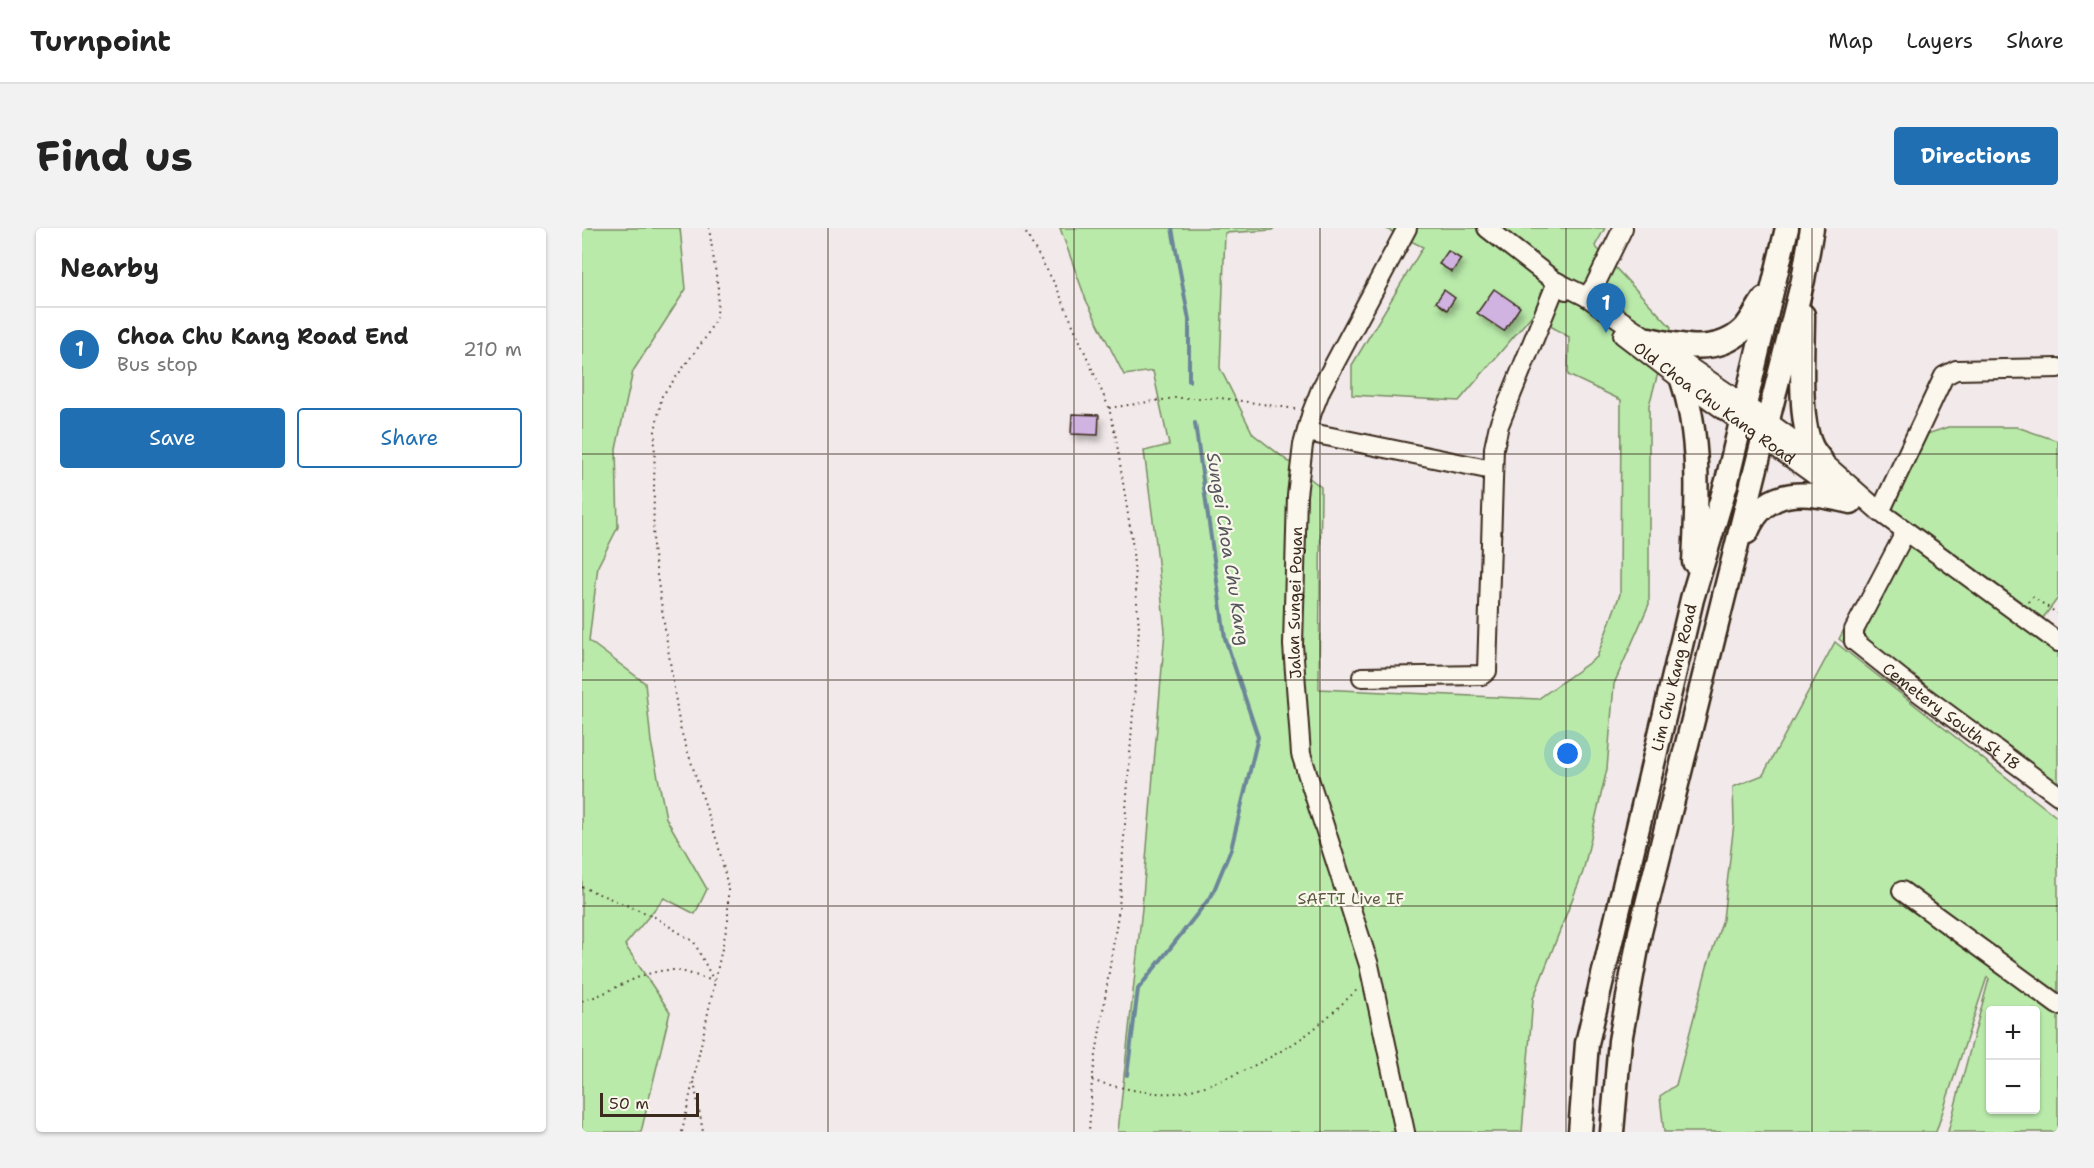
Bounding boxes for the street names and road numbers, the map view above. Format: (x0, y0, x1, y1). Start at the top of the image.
street label: Old Choa Chu Kang Road (1630, 337, 1800, 469)
street label: Jalan Sungei Poyan (1283, 526, 1307, 680)
street label: Lim Chu Kang Road (1646, 601, 1701, 753)
street label: Cemetery South St 18 (1879, 658, 2025, 774)

